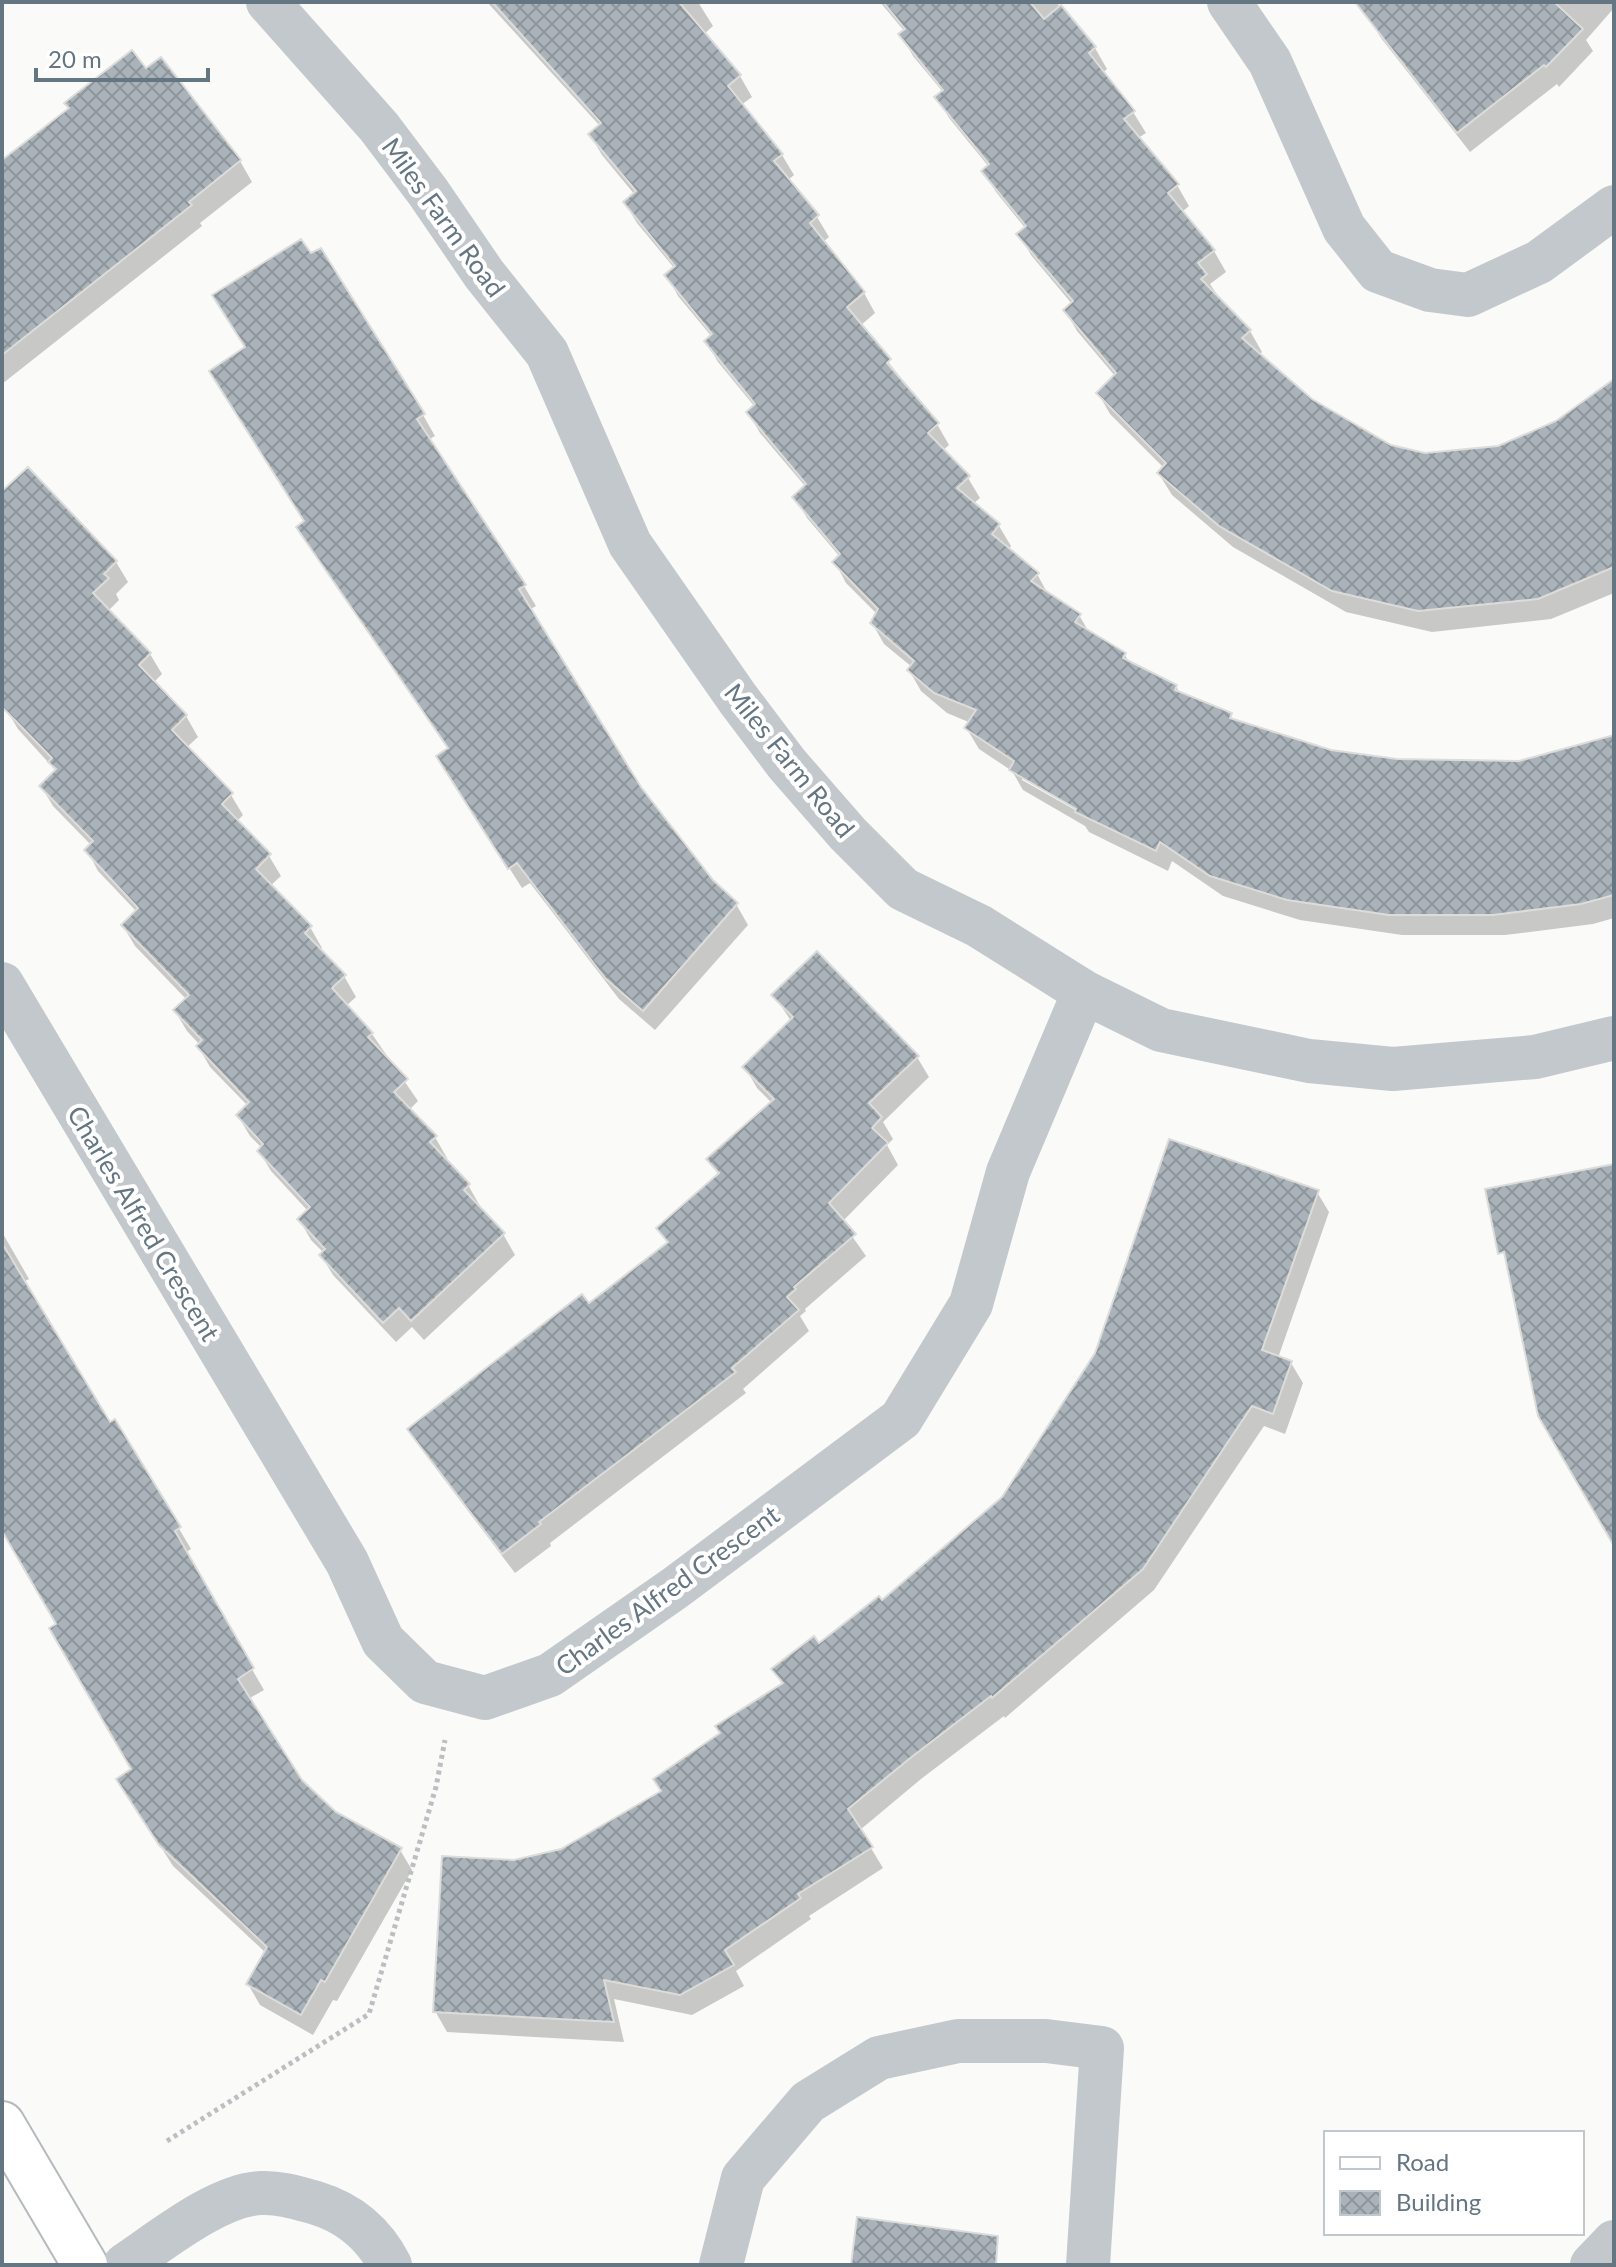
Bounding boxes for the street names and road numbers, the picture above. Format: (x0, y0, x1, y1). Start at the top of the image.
street label: Miles Farm Road (376, 131, 512, 303)
street label: Miles Farm Road (718, 677, 862, 843)
street label: Charles Alfred Crescent (61, 1100, 227, 1347)
street label: Charles Alfred Crescent (549, 1498, 786, 1682)

